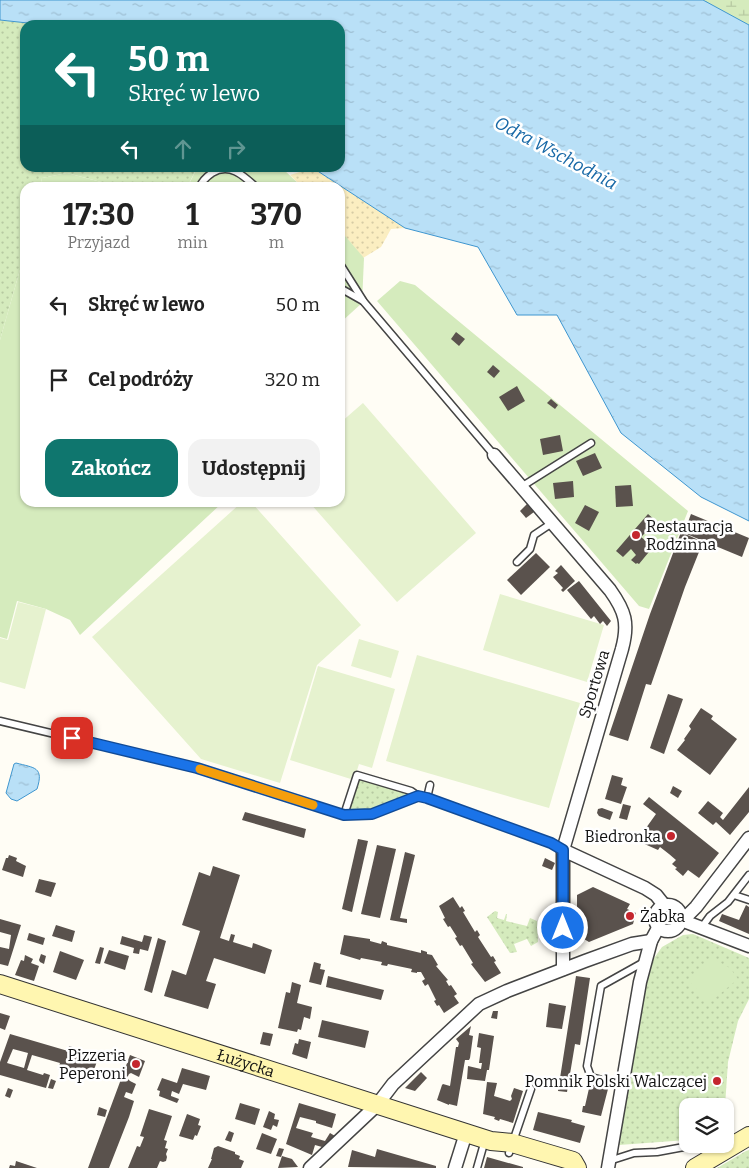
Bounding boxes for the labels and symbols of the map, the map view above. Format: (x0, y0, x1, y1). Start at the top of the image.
water label: Odra Wschodnia (491, 111, 621, 195)
place label: Restauracja Rodzinna (646, 517, 734, 554)
marker: Restauracja Rodzinna (630, 529, 642, 541)
street label: Sportowa (575, 647, 613, 721)
pin (51, 717, 93, 759)
place label: Biedronka (585, 827, 661, 846)
marker: Biedronka (665, 830, 677, 842)
position arrow (536, 901, 588, 953)
place label: Żabka (640, 907, 686, 926)
marker: Żabka (624, 910, 636, 922)
street label: Łużycka (215, 1044, 277, 1081)
place label: Pizzeria Peperoni (59, 1046, 126, 1083)
marker: Pizzeria Peperoni (130, 1058, 142, 1070)
place label: Pomnik Polski Walczącej (525, 1072, 707, 1091)
marker: Pomnik Polski Walczącej (711, 1075, 723, 1087)

